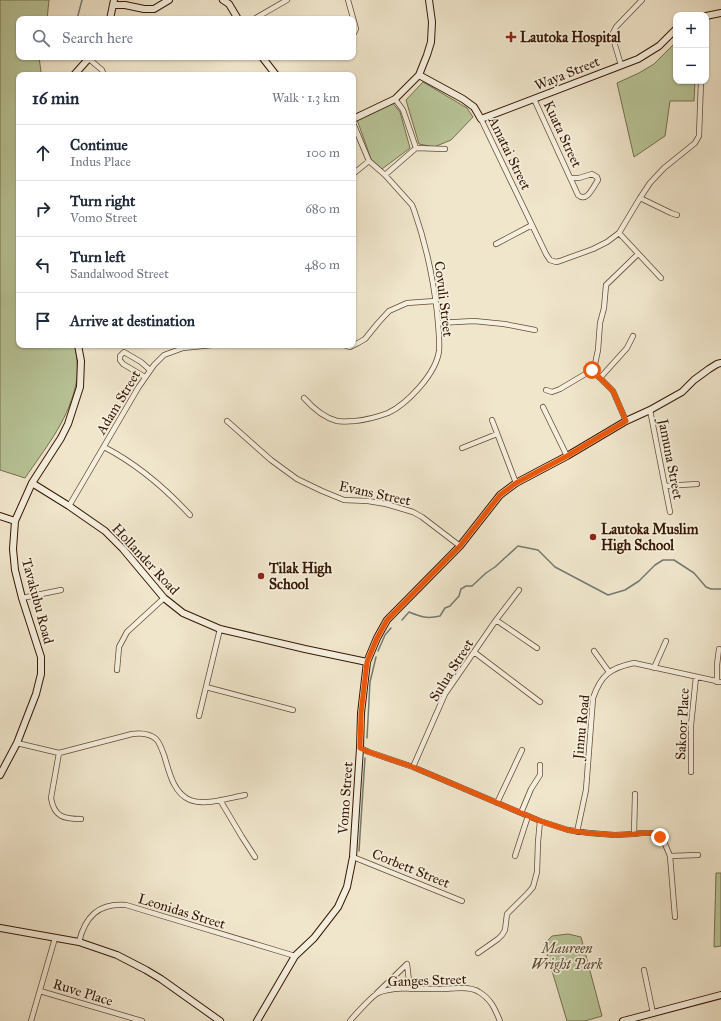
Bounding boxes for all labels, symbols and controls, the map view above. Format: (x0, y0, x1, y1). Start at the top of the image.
map controls (673, 12, 709, 84)
button: + (673, 12, 709, 48)
search box (16, 16, 356, 60)
icon: search (30, 27, 52, 49)
text: Search here (62, 29, 133, 47)
place label: Lautoka Hospital (520, 29, 622, 47)
marker: Lautoka Hospital (505, 31, 517, 43)
button: − (673, 48, 709, 84)
street label: Waya Street (532, 53, 602, 94)
text: 16 min (32, 88, 79, 109)
text: Walk · 1.3 km (272, 90, 340, 106)
street label: Kuata Street (540, 98, 585, 170)
street label: Amatai Street (484, 113, 535, 193)
text: Continue (70, 136, 128, 154)
icon: ahead (32, 142, 54, 164)
text: 100 m (306, 145, 340, 161)
text: Indus Place (70, 154, 131, 170)
text: Turn right (70, 192, 135, 210)
icon: right (32, 198, 54, 220)
text: 680 m (305, 201, 340, 217)
text: Vomo Street (70, 210, 137, 226)
text: Turn left (70, 248, 126, 266)
icon: left (32, 254, 54, 276)
text: 480 m (305, 257, 340, 273)
street label: Covuli Street (430, 260, 457, 338)
text: Sandalwood Street (70, 266, 169, 282)
icon: arrive (32, 310, 54, 332)
text: Arrive at destination (70, 312, 195, 330)
route start (583, 361, 601, 379)
street label: Adam Street (92, 367, 144, 438)
street label: Jamuna Street (653, 415, 687, 501)
street label: Evans Street (338, 478, 412, 509)
street label: Hollander Road (108, 520, 183, 598)
place label: Lautoka Muslim High School (601, 521, 699, 555)
marker: Lautoka Muslim High School (588, 532, 598, 542)
street label: Tavakubu Road (18, 556, 57, 646)
place label: Tilak High School (268, 560, 332, 593)
marker: Tilak High School (256, 571, 266, 581)
street label: Sulua Street (426, 636, 477, 705)
street label: Sakoor Place (672, 687, 693, 761)
street label: Jinnu Road (569, 694, 594, 762)
street label: Vomo Street (334, 761, 357, 836)
route end (651, 828, 669, 846)
street label: Corbett Street (369, 845, 452, 892)
street label: Leonidas Street (136, 890, 228, 933)
park label: Maureen Wright Park (531, 940, 603, 973)
street label: Ganges Street (387, 971, 467, 990)
street label: Ruve Place (51, 975, 115, 1010)

